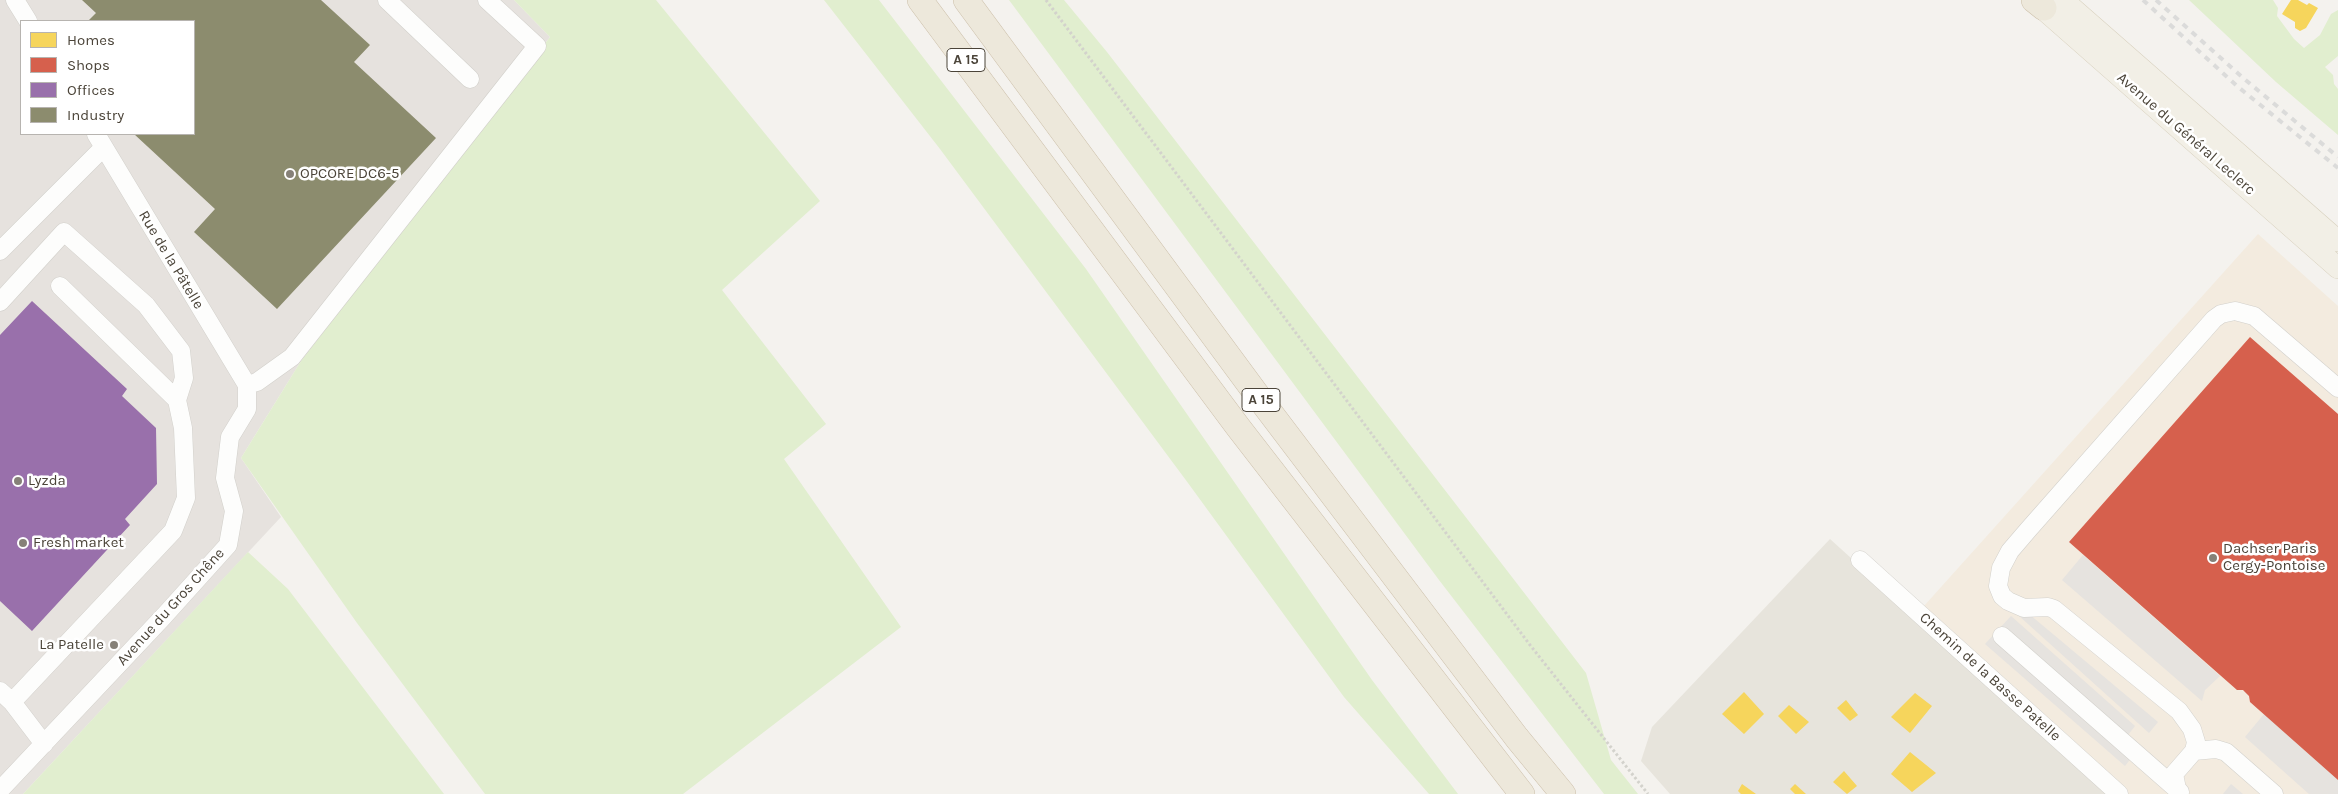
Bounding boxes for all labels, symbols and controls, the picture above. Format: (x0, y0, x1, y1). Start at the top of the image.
legend (20, 20, 195, 135)
text: Homes (67, 31, 115, 49)
road number: A 15 (947, 48, 985, 72)
text: Shops (67, 56, 110, 74)
street label: Avenue du Général Leclerc (2113, 69, 2259, 199)
text: Offices (67, 81, 115, 99)
text: Industry (67, 106, 124, 124)
place label: OPCORE DC6-5 (300, 165, 399, 183)
marker: OPCORE DC6-5 (284, 168, 296, 180)
street label: Rue de la Pâtelle (135, 207, 207, 313)
road number: A 15 (1242, 388, 1280, 412)
place label: Lyzda (28, 472, 66, 490)
marker: Lyzda (12, 475, 24, 487)
place label: Fresh market (33, 534, 124, 552)
marker: Fresh market (17, 537, 29, 549)
place label: Dachser Paris Cergy-Pontoise (2223, 540, 2325, 575)
street label: Avenue du Gros Chêne (113, 545, 229, 669)
marker: Dachser Paris Cergy-Pontoise (2207, 552, 2219, 564)
street label: Chemin de la Basse Patelle (1916, 609, 2064, 745)
place label: La Patelle (39, 636, 104, 654)
marker: La Patelle (108, 639, 120, 651)

